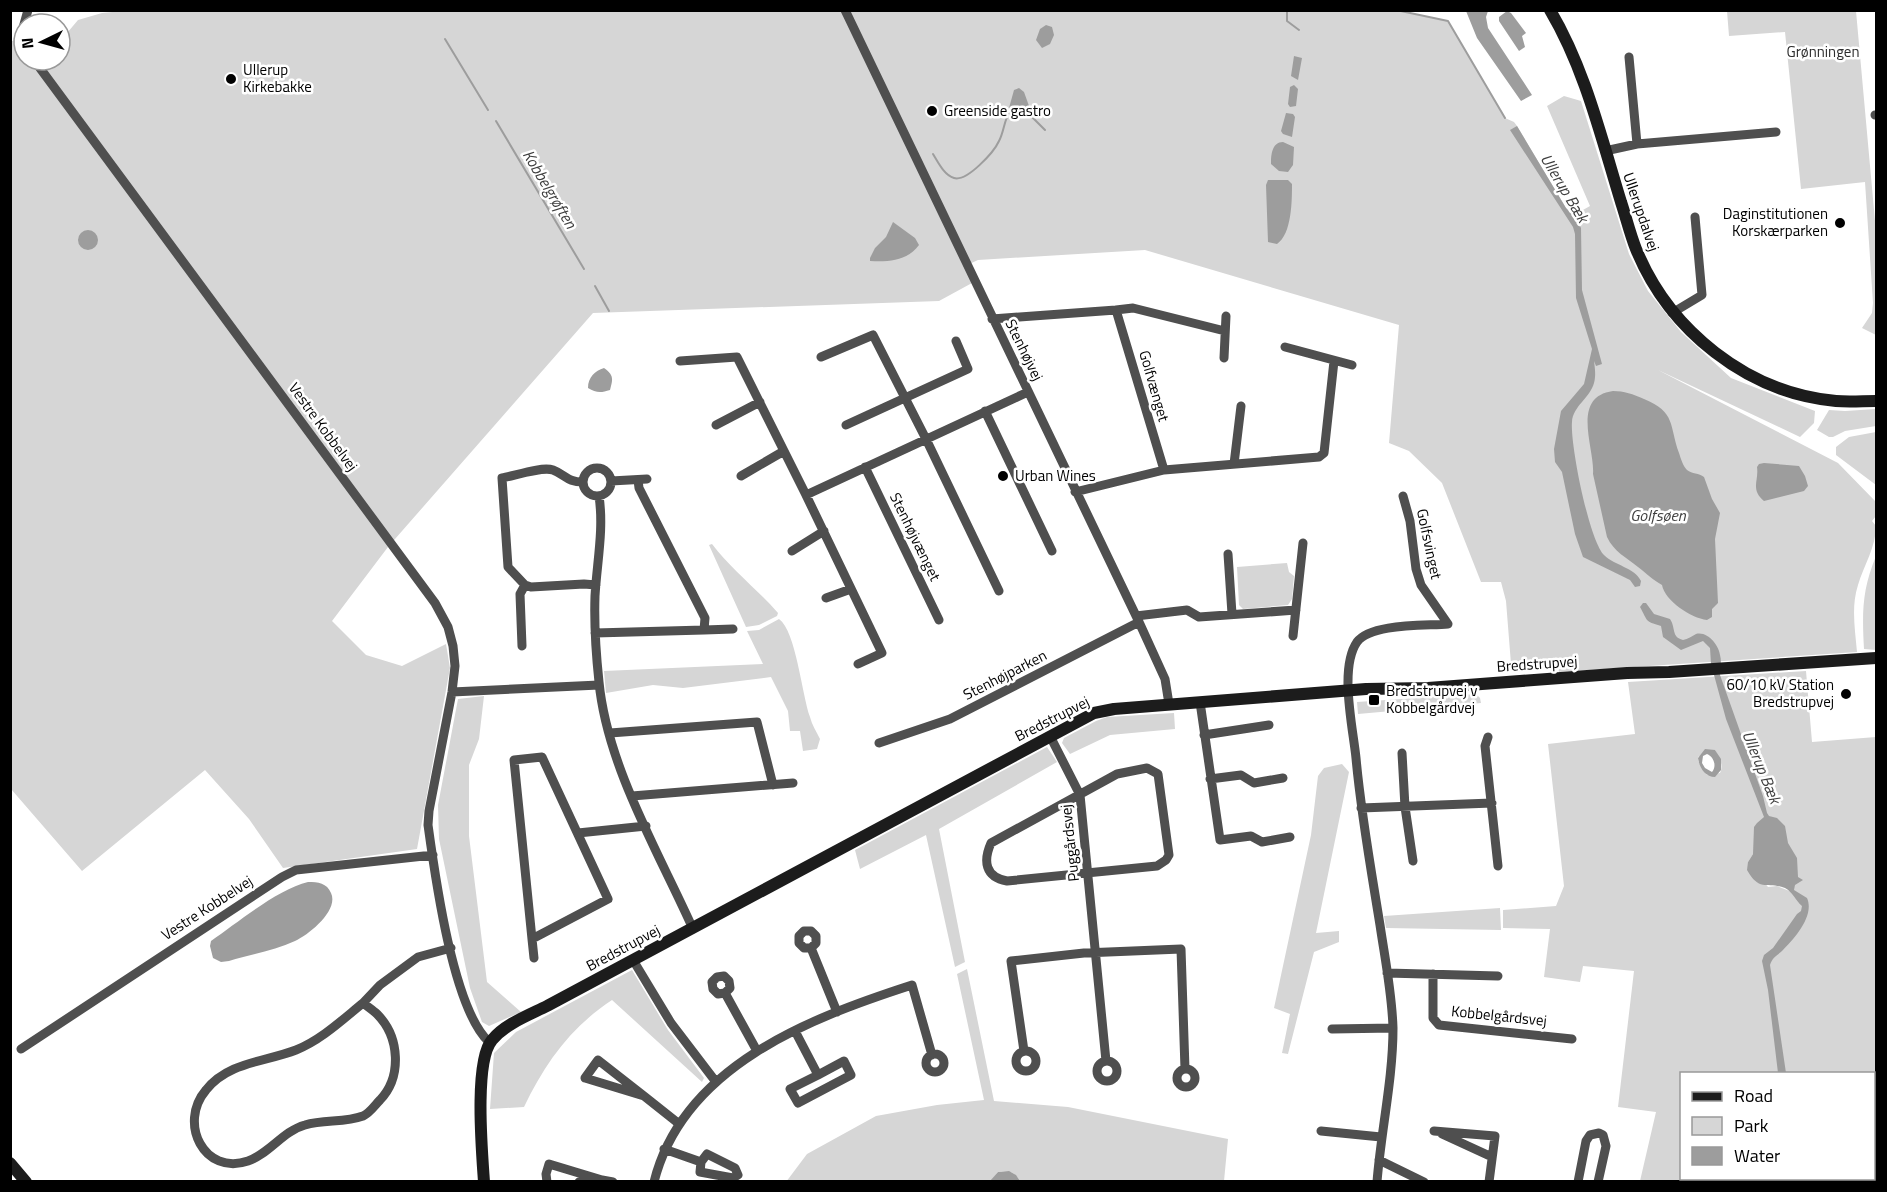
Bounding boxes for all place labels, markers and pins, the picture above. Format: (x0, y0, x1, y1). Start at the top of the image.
place label: Ullerup Kirkebakke (243, 58, 312, 98)
marker: Ullerup Kirkebakke (224, 72, 238, 86)
place label: Greenside gastro (944, 99, 1051, 122)
marker: Greenside gastro (925, 104, 939, 118)
place label: Daginstitutionen Korskærparken (1723, 202, 1828, 242)
marker: Daginstitutionen Korskærparken (1833, 216, 1847, 230)
place label: Urban Wines (1015, 464, 1096, 487)
marker: Urban Wines (996, 469, 1010, 483)
place label: 60/10 kV Station Bredstrupvej (1727, 673, 1834, 713)
place label: Bredstrupvej v Kobbelgårdvej (1386, 679, 1477, 719)
marker: 60/10 kV Station Bredstrupvej (1839, 687, 1853, 701)
marker: Bredstrupvej v Kobbelgårdvej (1367, 693, 1381, 707)

